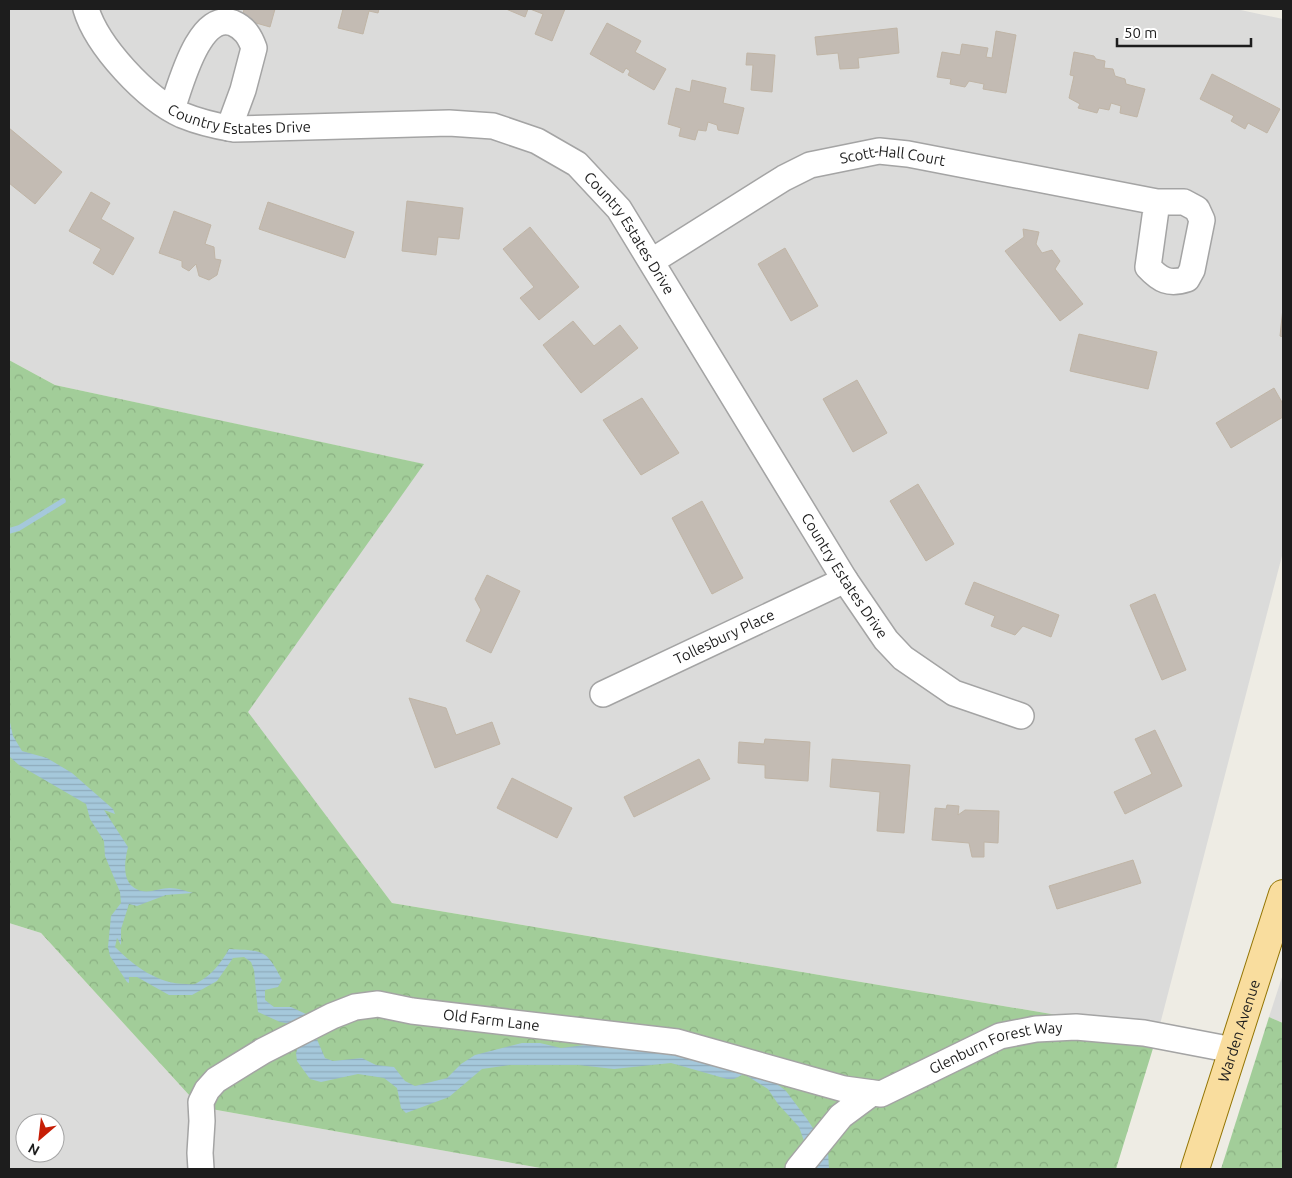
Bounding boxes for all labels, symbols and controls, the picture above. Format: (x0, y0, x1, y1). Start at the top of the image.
scale bar (1117, 15, 1251, 47)
text: 50 m (1124, 24, 1157, 41)
street label: Country Estates Drive (165, 100, 311, 137)
street label: Scott-Hall Court (838, 142, 947, 169)
street label: Country Estates Drive (581, 168, 678, 297)
street label: Country Estates Drive (798, 510, 891, 642)
street label: Tollesbury Place (671, 606, 777, 667)
street label: Warden Avenue (1214, 977, 1263, 1084)
street label: Old Farm Lane (442, 1006, 541, 1034)
street label: Glenburn Forest Way (926, 1019, 1063, 1077)
north arrow (15, 1113, 65, 1163)
text: N (26, 1140, 42, 1159)

